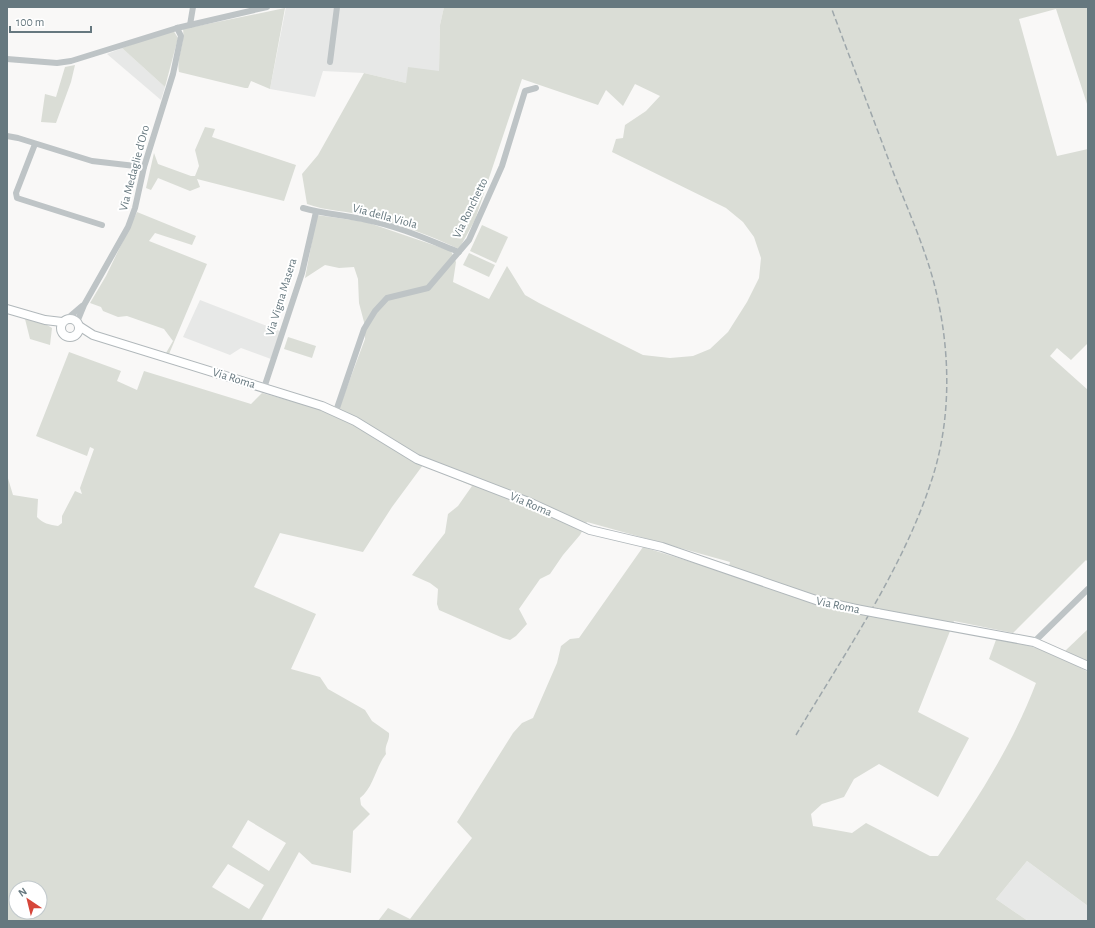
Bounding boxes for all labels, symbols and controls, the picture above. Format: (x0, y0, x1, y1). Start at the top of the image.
scale bar (10, 8, 91, 34)
text: 100 m (16, 16, 44, 28)
street label: Via Medaglie d'Oro (117, 124, 151, 212)
street label: Via Ronchetto (450, 176, 490, 240)
street label: Via della Viola (351, 202, 419, 231)
street label: Via Vigna Masera (263, 256, 299, 337)
street label: Via Roma (211, 366, 257, 390)
street label: Via Roma (508, 490, 554, 518)
street label: Via Roma (815, 595, 861, 616)
north arrow (8, 880, 48, 920)
text: N (16, 886, 29, 899)

